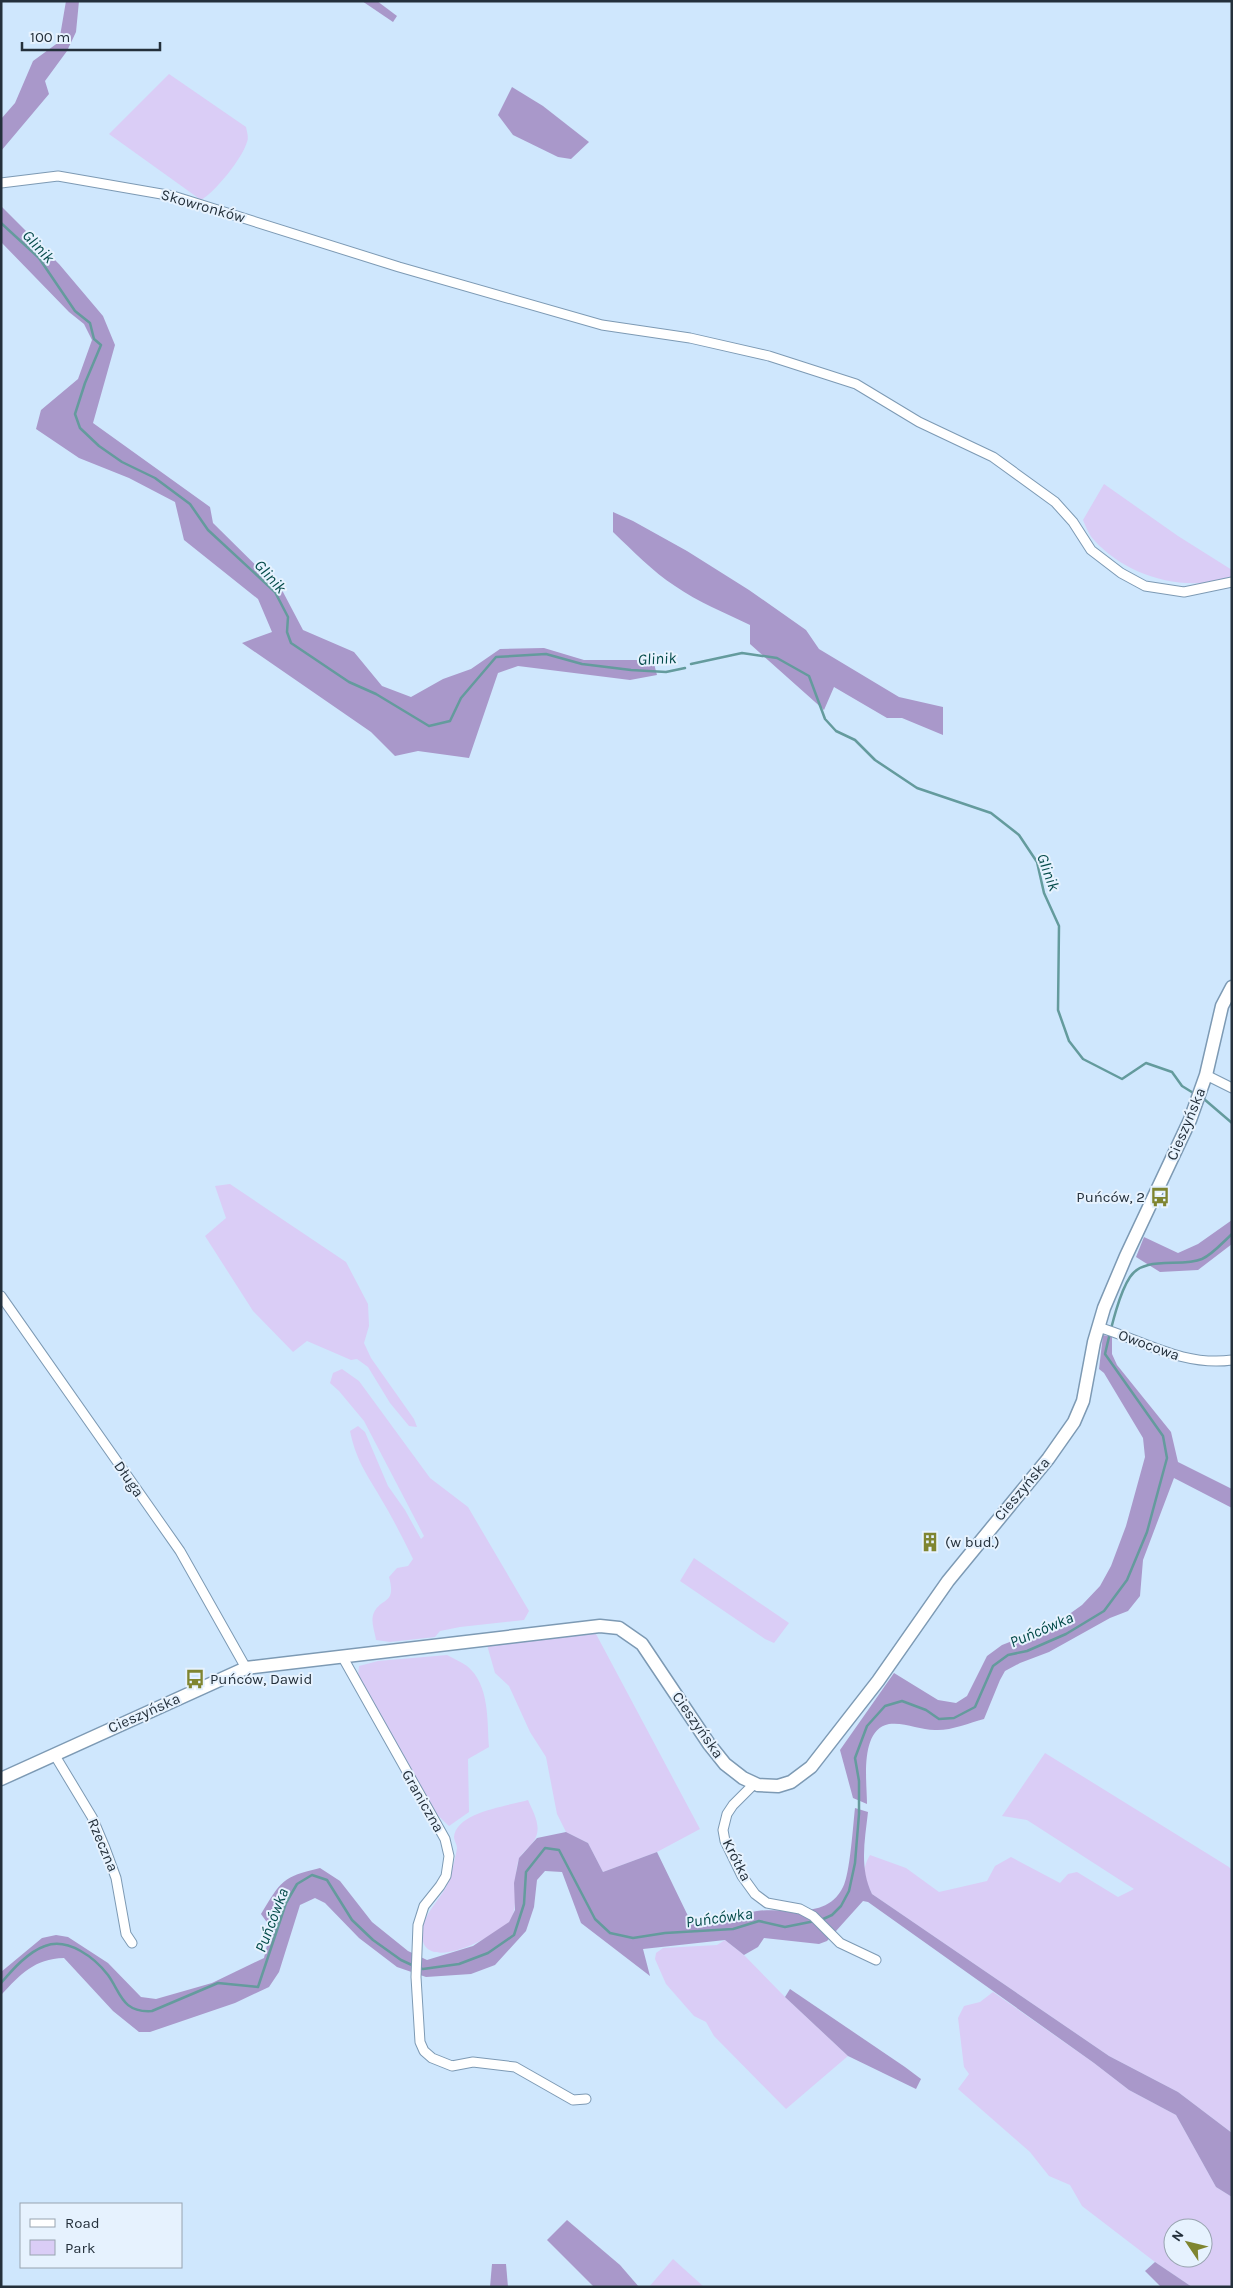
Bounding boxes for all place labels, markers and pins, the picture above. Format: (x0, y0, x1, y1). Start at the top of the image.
bus stop icon: Puńców, 2 (1149, 1186, 1171, 1208)
place label: Puńców, 2 (1076, 1188, 1145, 1206)
building icon: (w bud.) (919, 1531, 941, 1553)
place label: (w bud.) (945, 1533, 1000, 1551)
bus stop icon: Puńców, Dawid (184, 1668, 206, 1690)
place label: Puńców, Dawid (210, 1670, 312, 1688)

